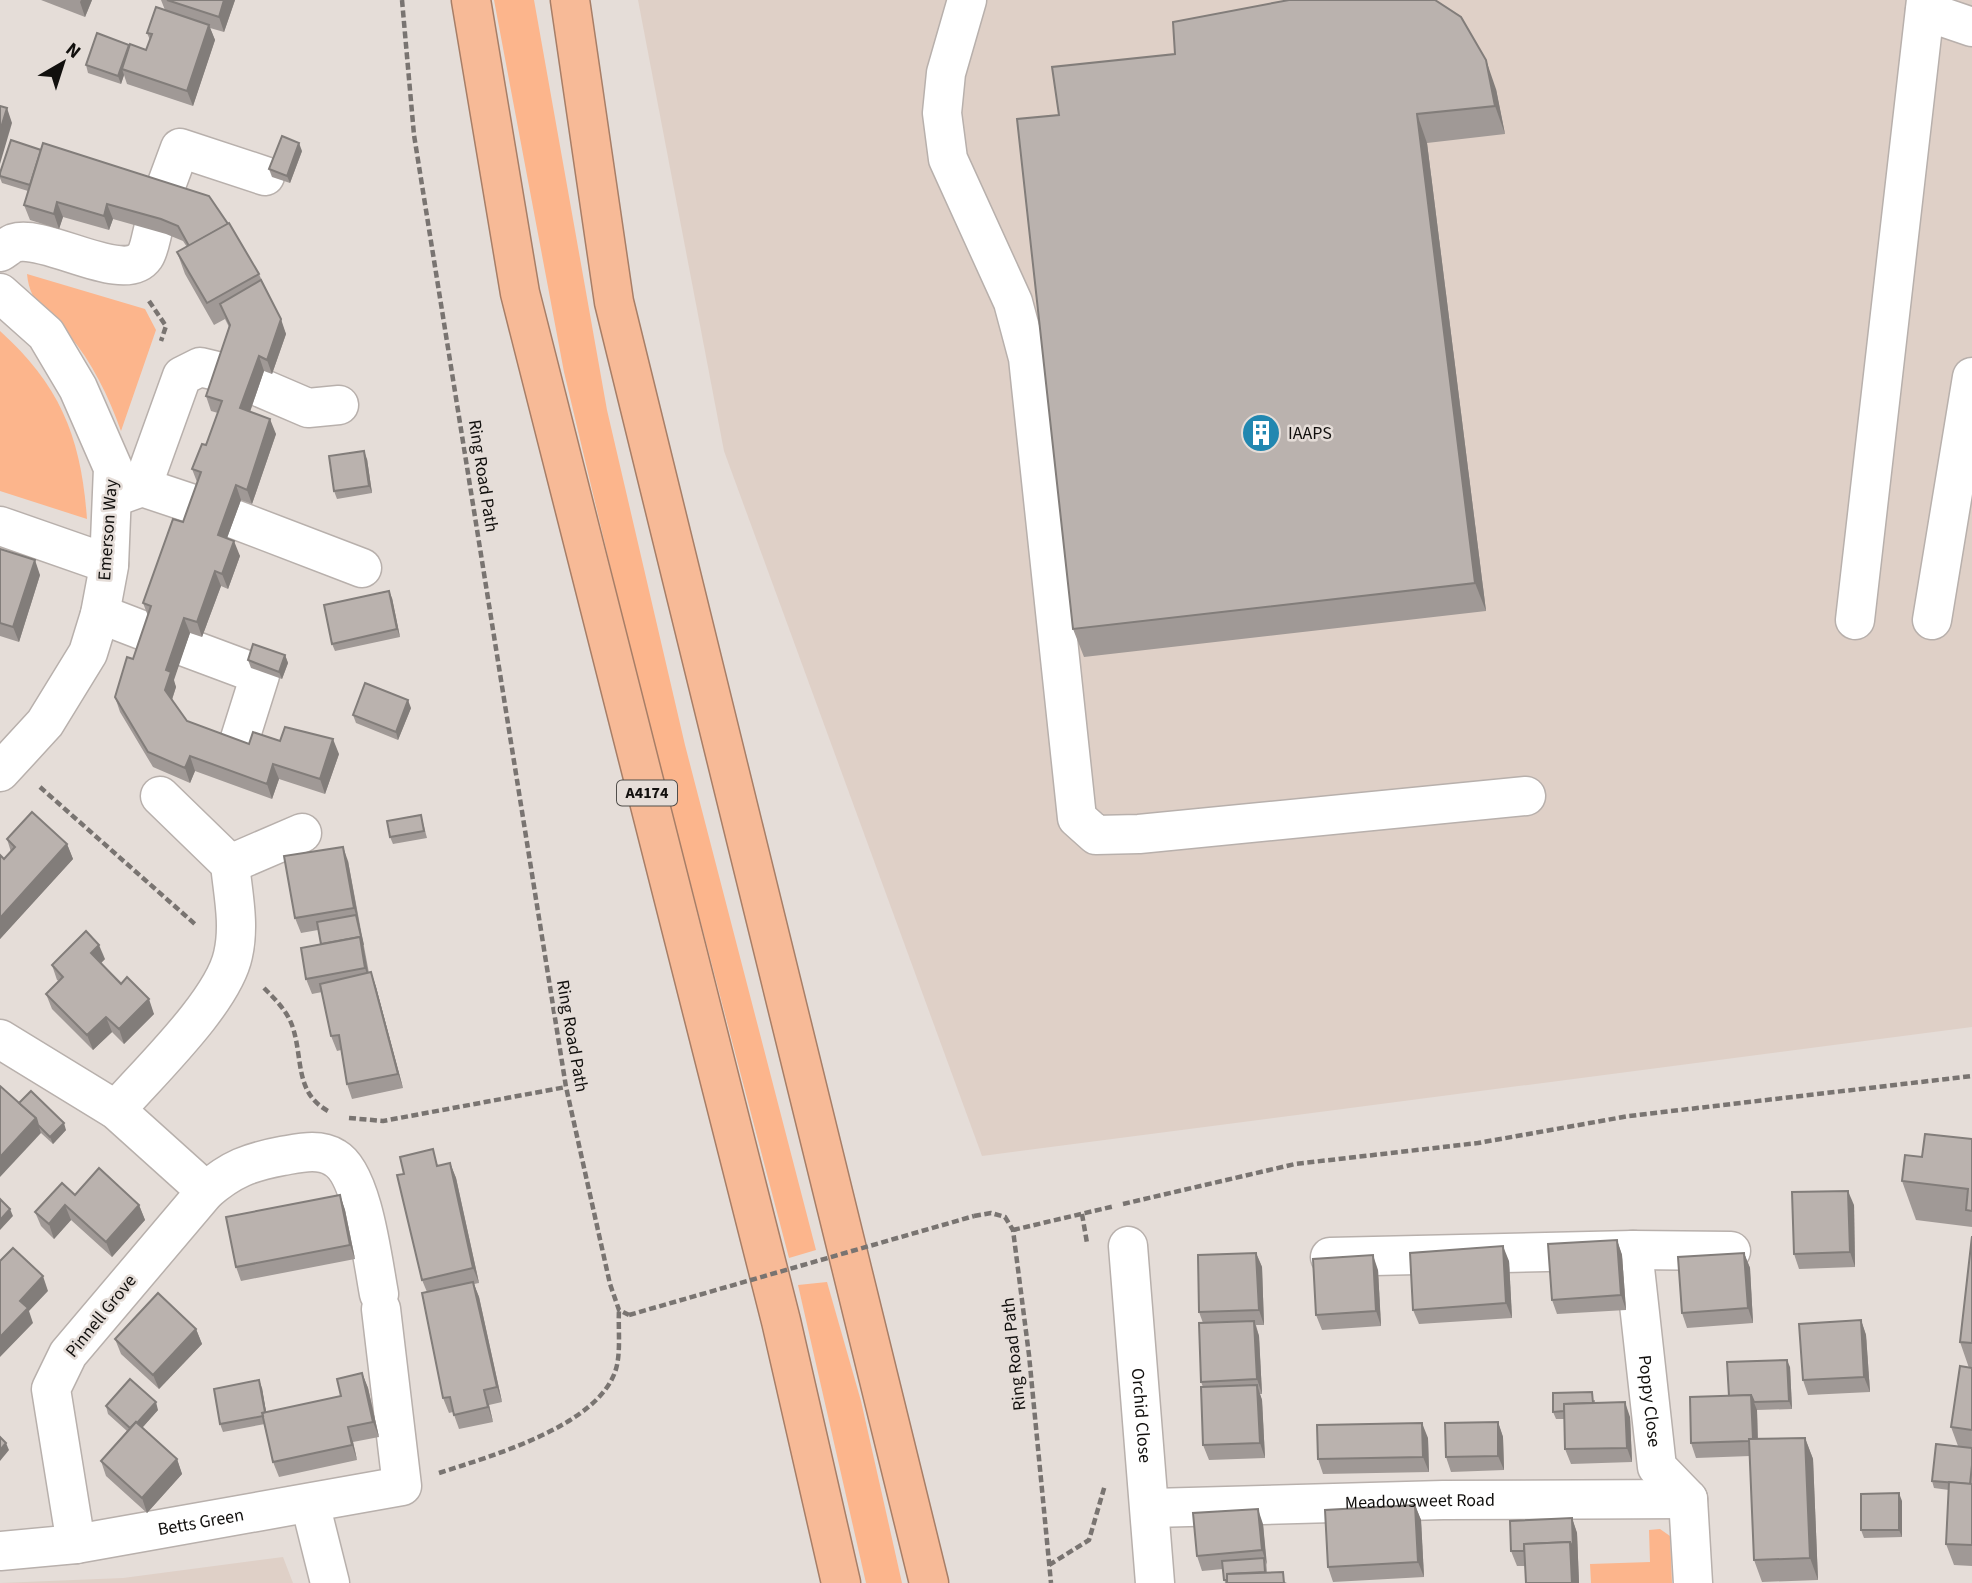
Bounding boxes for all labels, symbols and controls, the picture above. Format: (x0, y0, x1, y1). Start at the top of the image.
north arrow (28, 28, 98, 98)
text: N (59, 36, 86, 65)
building icon: IAAPS (1240, 412, 1282, 454)
street label: Ring Road Path (462, 418, 504, 534)
place label: IAAPS (1288, 421, 1332, 446)
street label: Emerson Way (92, 478, 124, 582)
road number: A4174 (617, 780, 677, 806)
street label: Ring Road Path (550, 978, 594, 1094)
street label: Pinnell Grove (60, 1269, 142, 1363)
street label: Ring Road Path (996, 1296, 1032, 1412)
street label: Poppy Close (1632, 1354, 1667, 1448)
street label: Orchid Close (1125, 1367, 1158, 1464)
street label: Meadowsweet Road (1345, 1487, 1495, 1515)
street label: Betts Green (156, 1502, 246, 1542)

